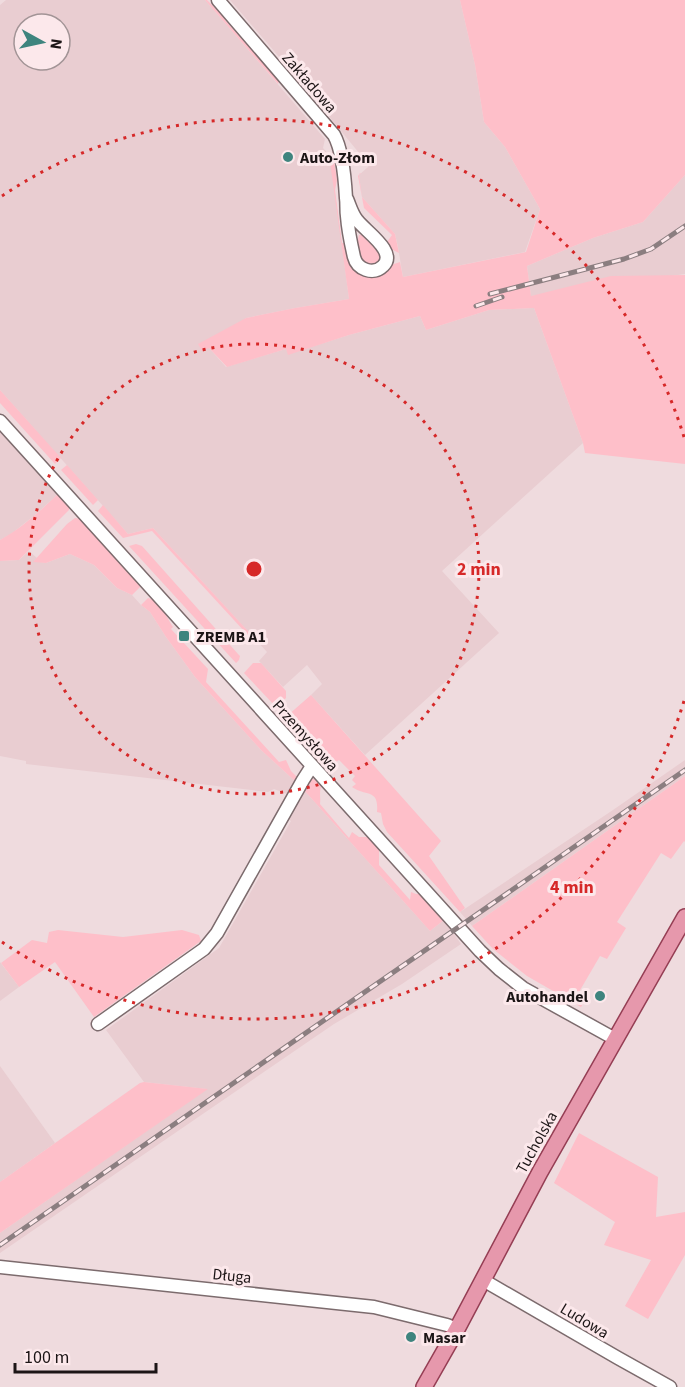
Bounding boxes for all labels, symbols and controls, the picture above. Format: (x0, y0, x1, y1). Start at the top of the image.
north arrow (12, 12, 72, 72)
text: N (44, 37, 67, 51)
street label: Zakładowa (277, 47, 342, 118)
place label: Auto-Złom (299, 147, 375, 169)
marker: Auto-Złom (281, 150, 295, 164)
text: 2 min (457, 557, 501, 582)
centre of rings (244, 559, 264, 579)
place label: ZREMB A1 (196, 626, 266, 648)
marker: ZREMB A1 (177, 629, 191, 643)
street label: Przemysłowa (267, 695, 343, 776)
text: 4 min (550, 875, 594, 900)
place label: Autohandel (505, 986, 588, 1008)
marker: Autohandel (593, 989, 607, 1003)
street label: Tucholska (511, 1107, 563, 1177)
street label: Długa (211, 1263, 253, 1289)
street label: Ludowa (556, 1298, 613, 1344)
place label: Masar (423, 1327, 466, 1349)
marker: Masar (404, 1330, 418, 1344)
scale bar (15, 1336, 156, 1374)
text: 100 m (24, 1345, 69, 1370)

